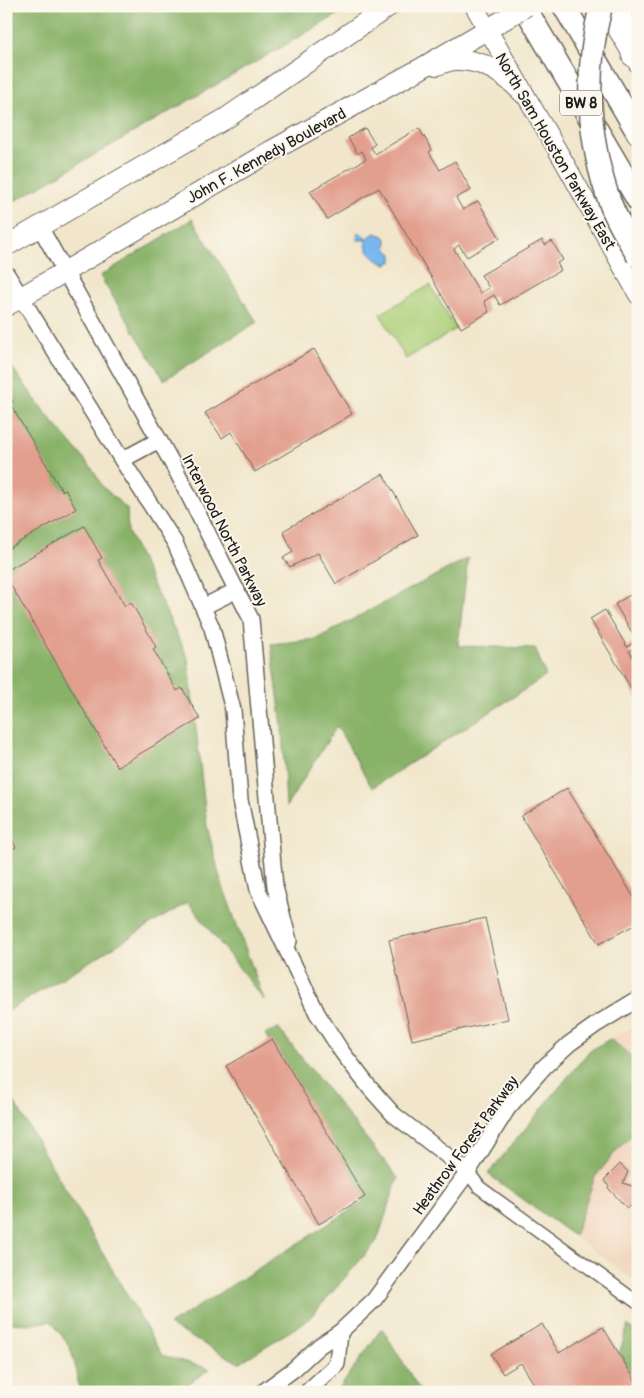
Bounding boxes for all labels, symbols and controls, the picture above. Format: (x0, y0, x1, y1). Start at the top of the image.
street label: North Sam Houston Parkway East (490, 49, 620, 254)
road number: BW 8 (560, 90, 602, 116)
street label: John F. Kennedy Boulevard (183, 104, 350, 208)
street label: Interwood North Parkway (177, 451, 271, 610)
street label: Heathrow Forest Parkway (409, 1072, 523, 1219)

